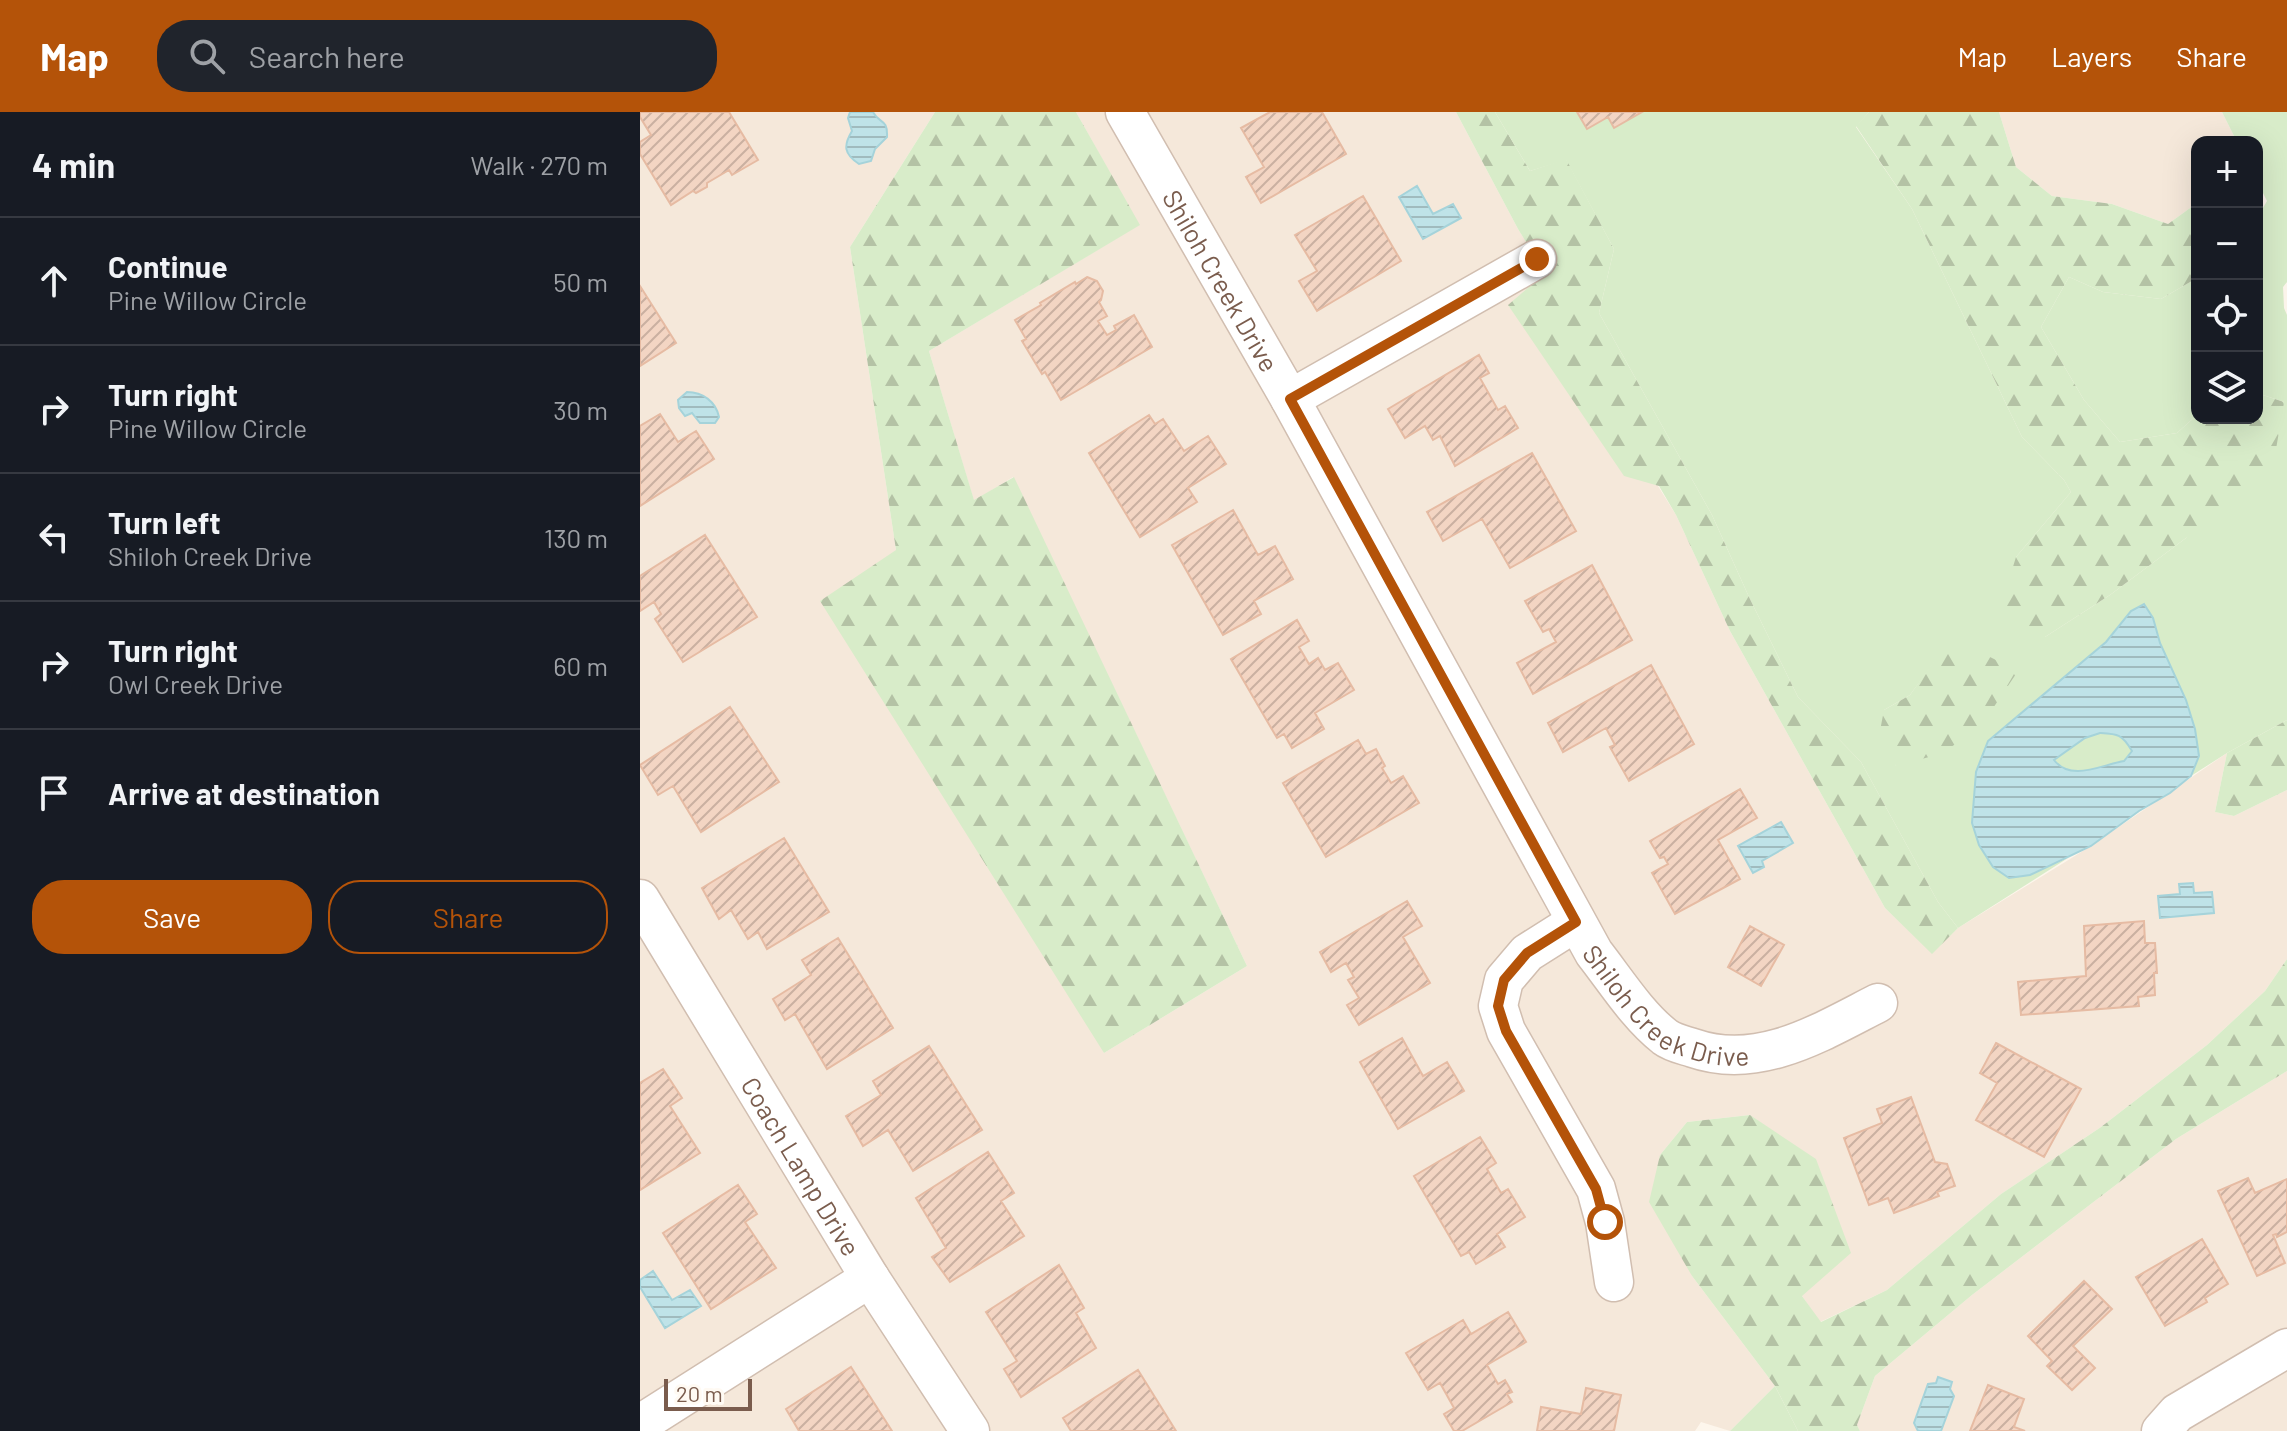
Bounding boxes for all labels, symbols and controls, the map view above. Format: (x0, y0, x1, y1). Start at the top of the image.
search box (157, 20, 717, 92)
text: Map (40, 33, 109, 79)
icon: search (185, 34, 229, 78)
text: Search here (249, 38, 405, 74)
text: Map (1957, 39, 2007, 73)
text: Layers (2051, 39, 2132, 73)
text: Share (2176, 39, 2247, 73)
map controls (2191, 136, 2263, 424)
button: + (2191, 136, 2263, 208)
text: 4 min (32, 144, 115, 185)
text: Walk · 270 m (471, 149, 608, 180)
street label: Shiloh Creek Drive (1157, 184, 1286, 376)
button: − (2191, 208, 2263, 280)
route end (1519, 241, 1555, 277)
text: Continue (108, 248, 228, 284)
icon: ahead (32, 259, 76, 303)
text: 50 m (553, 266, 608, 297)
button: locate (2191, 280, 2263, 352)
text: Pine Willow Circle (108, 284, 307, 315)
button: layers (2191, 352, 2263, 424)
text: Turn right (108, 376, 238, 412)
icon: right (32, 387, 76, 431)
text: 30 m (553, 394, 608, 425)
text: Pine Willow Circle (108, 412, 307, 443)
text: Turn left (108, 504, 221, 540)
icon: left (32, 515, 76, 559)
text: 130 m (544, 522, 608, 553)
text: Shiloh Creek Drive (108, 540, 312, 571)
text: Turn right (108, 632, 238, 668)
icon: right (32, 643, 76, 687)
text: 60 m (553, 650, 608, 681)
text: Owl Creek Drive (108, 668, 283, 699)
icon: arrive (32, 771, 76, 815)
text: Arrive at destination (108, 775, 380, 811)
button: Save (32, 880, 312, 954)
button: Share (328, 880, 608, 954)
street label: Shiloh Creek Drive (1577, 938, 1750, 1071)
street label: Coach Lamp Drive (736, 1071, 868, 1261)
route start (1587, 1204, 1623, 1240)
scale bar (664, 1375, 752, 1411)
text: 20 m (676, 1380, 723, 1406)

